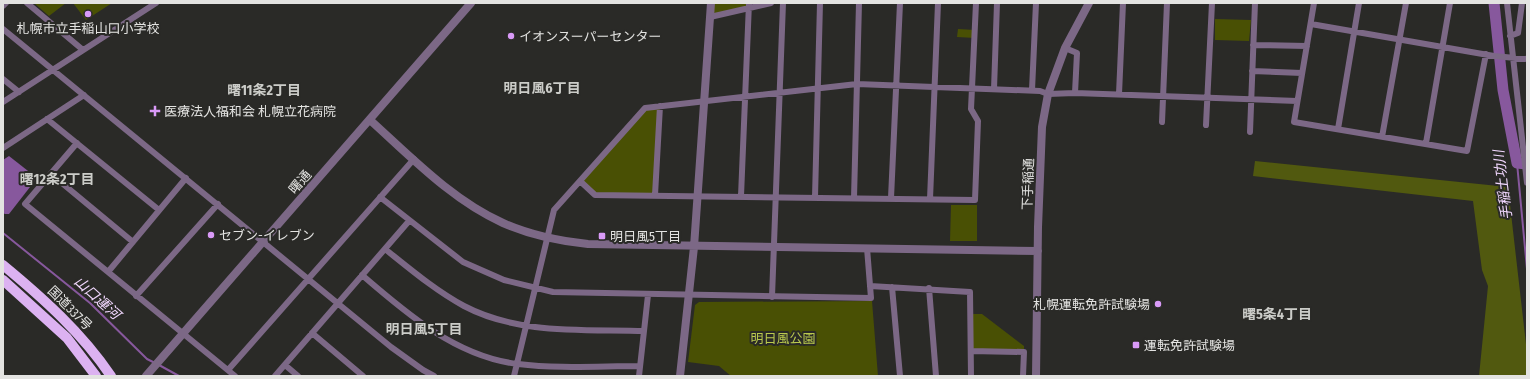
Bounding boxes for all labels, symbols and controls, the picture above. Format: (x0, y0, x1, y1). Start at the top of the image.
marker: 札幌市立手稲山口小学校 (83, 9, 93, 19)
place label: 札幌市立手稲山口小学校 (16, 21, 160, 36)
place label: イオンスーパーセンター (519, 29, 662, 44)
marker: イオンスーパーセンター (506, 31, 516, 41)
district label: 明日風6丁目 (503, 80, 581, 97)
district label: 曙11条2丁目 (227, 82, 301, 99)
place label: 医療法人福和会 札幌立花病院 (164, 104, 336, 119)
marker: 医療法人福和会 札幌立花病院 (149, 105, 161, 117)
water label: 手稲土功川 (1490, 147, 1516, 221)
street label: 下手稲通 (1020, 158, 1036, 210)
street label: 曙通 (286, 167, 314, 197)
district label: 曙12条2丁目 (20, 171, 94, 188)
place label: セブン-イレブン (219, 228, 315, 243)
place label: 明日風5丁目 (610, 229, 681, 244)
marker: セブン-イレブン (206, 230, 216, 240)
marker: 明日風5丁目 (597, 231, 607, 241)
water label: 山口運河 (71, 273, 126, 325)
street label: 国道337号 (45, 283, 95, 333)
place label: 札幌運転免許試験場 (1033, 297, 1150, 312)
marker: 札幌運転免許試験場 (1153, 299, 1163, 309)
district label: 曙5条4丁目 (1242, 306, 1312, 323)
district label: 明日風5丁目 (386, 321, 462, 338)
park label: 明日風公園 (750, 331, 816, 346)
place label: 運転免許試験場 (1144, 338, 1235, 353)
marker: 運転免許試験場 (1131, 340, 1141, 350)

